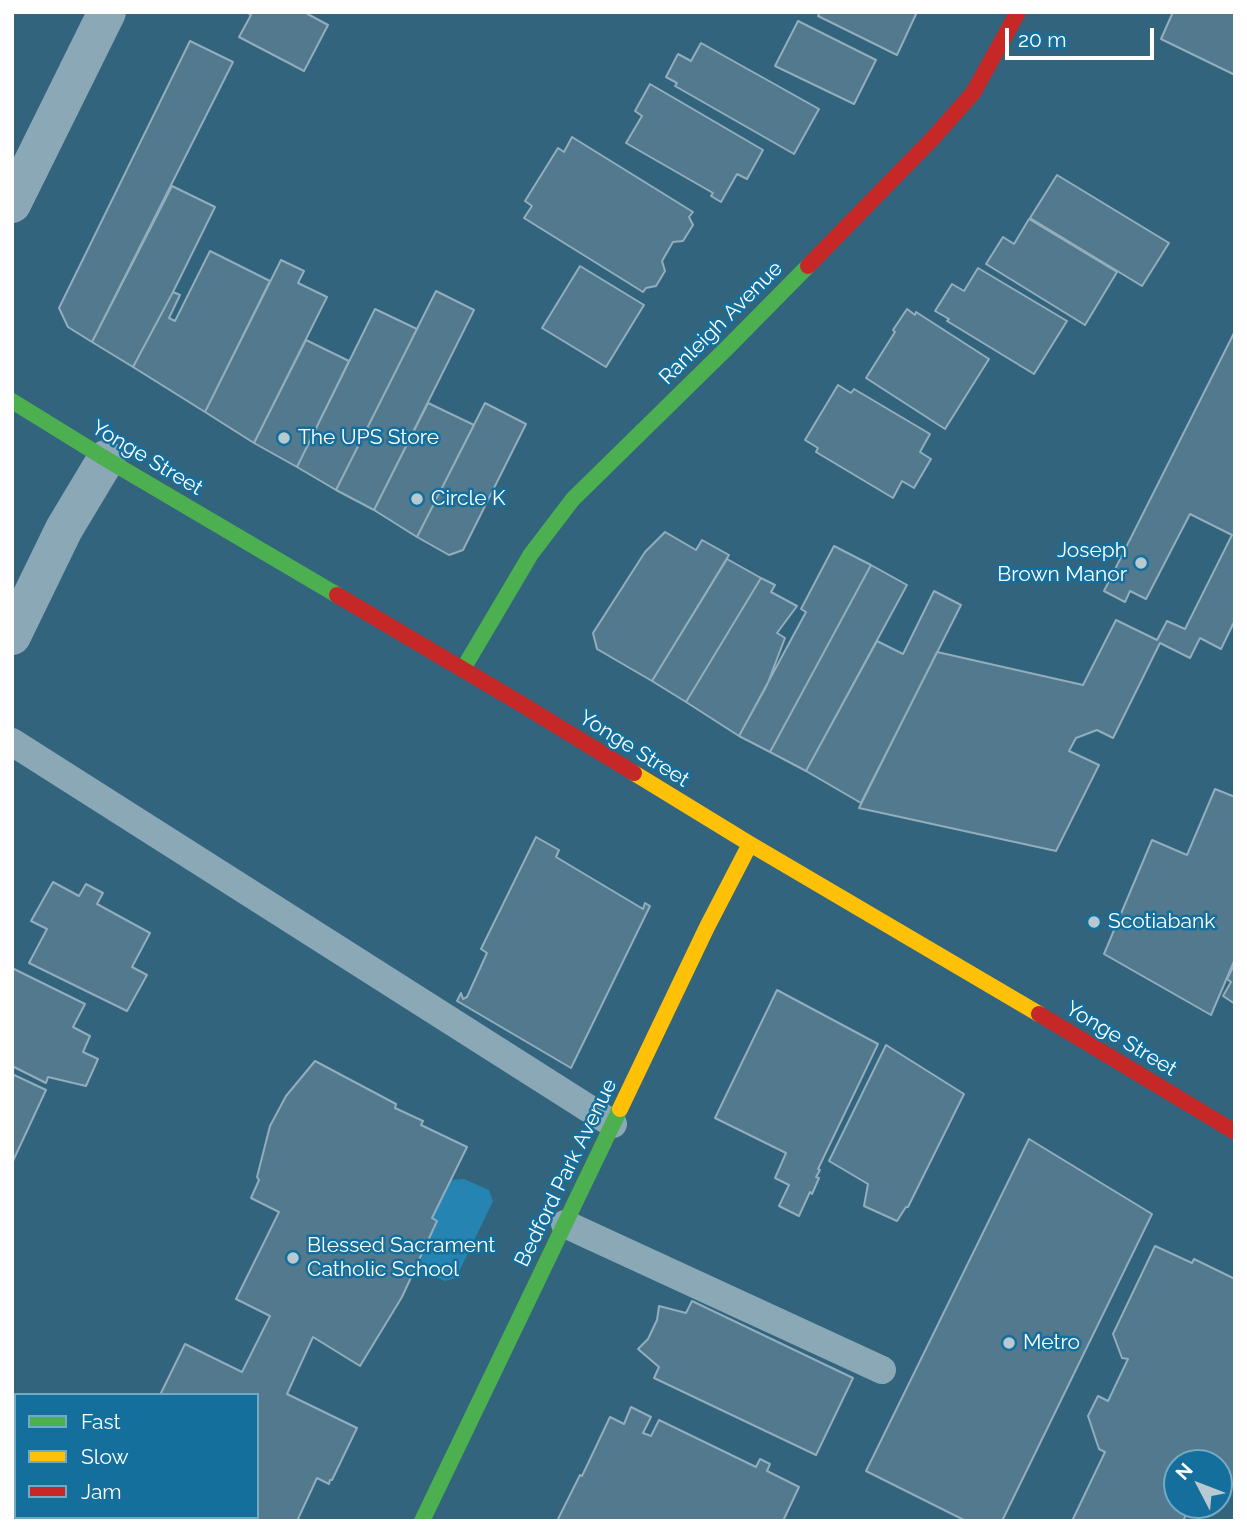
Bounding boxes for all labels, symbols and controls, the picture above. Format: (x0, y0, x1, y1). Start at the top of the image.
scale bar (1009, 14, 1158, 58)
text: 20 m (1018, 27, 1066, 52)
street label: Ranleigh Avenue (654, 256, 788, 390)
street label: Yonge Street (87, 415, 207, 501)
place label: The UPS Store (298, 425, 439, 451)
marker: The UPS Store (276, 430, 292, 446)
place label: Circle K (431, 486, 505, 512)
marker: Circle K (409, 491, 425, 507)
place label: Joseph Brown Manor (997, 538, 1127, 588)
marker: Joseph Brown Manor (1133, 555, 1149, 571)
street label: Yonge Street (574, 705, 694, 793)
place label: Scotiabank (1108, 909, 1215, 935)
marker: Scotiabank (1086, 914, 1102, 930)
street label: Yonge Street (1061, 996, 1181, 1082)
street label: Bedford Park Avenue (510, 1075, 622, 1271)
place label: Blessed Sacrament Catholic School (307, 1233, 495, 1283)
marker: Blessed Sacrament Catholic School (285, 1250, 301, 1266)
place label: Metro (1023, 1330, 1080, 1356)
marker: Metro (1001, 1335, 1017, 1351)
legend (14, 1393, 259, 1519)
text: Fast (81, 1409, 121, 1434)
text: Slow (81, 1444, 129, 1469)
north arrow (1163, 1449, 1233, 1519)
text: N (1171, 1459, 1197, 1484)
text: Jam (81, 1479, 122, 1504)

